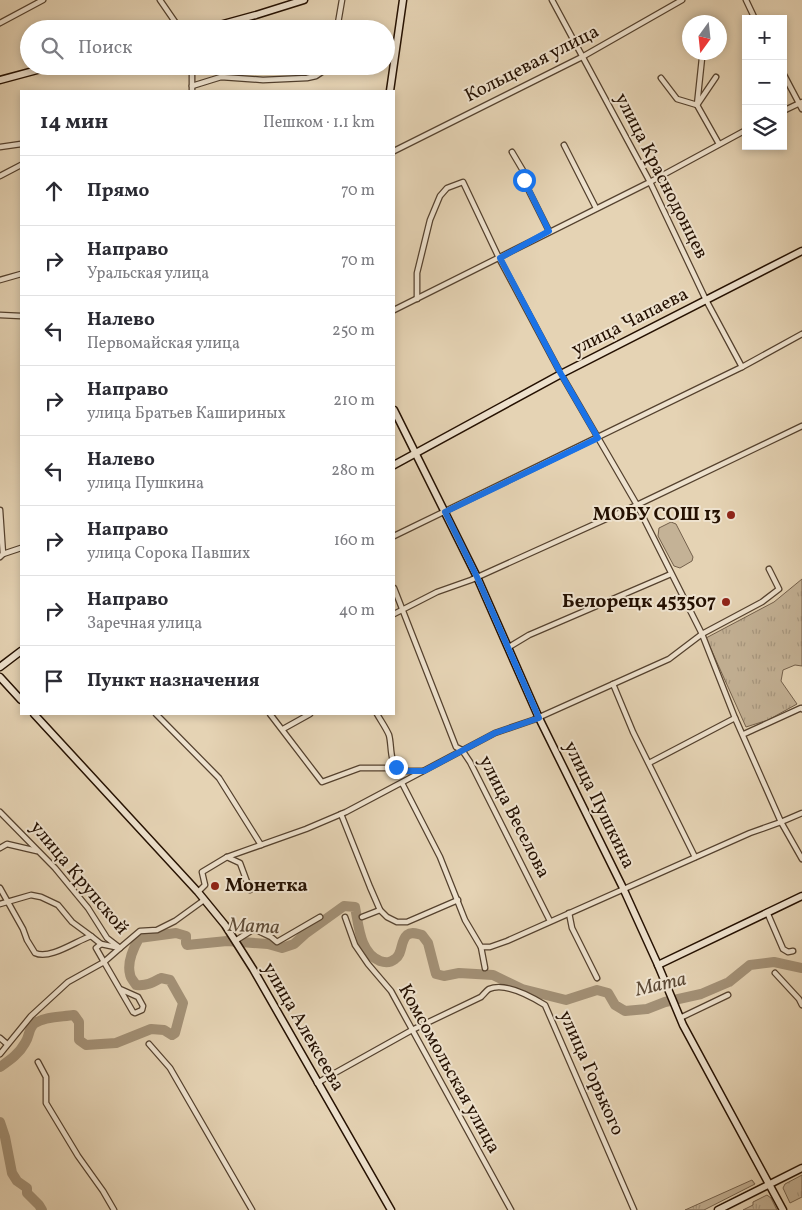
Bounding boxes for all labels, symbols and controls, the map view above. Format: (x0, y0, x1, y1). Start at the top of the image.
north arrow (682, 15, 727, 60)
map controls (742, 15, 787, 150)
button: + (742, 15, 787, 60)
street label: Кольцевая улица (460, 19, 604, 109)
search box (20, 20, 395, 75)
icon: search (38, 34, 66, 62)
text: Поиск (78, 35, 132, 61)
button: − (742, 60, 787, 105)
street label: улица Краснодонцев (608, 89, 714, 263)
button: layers (742, 105, 787, 150)
text: 14 мин (40, 108, 108, 137)
text: Пешком · 1.1 km (263, 112, 375, 134)
route start (513, 169, 536, 192)
icon: ahead (40, 177, 68, 205)
text: Прямо (87, 178, 149, 204)
text: 70 m (341, 180, 375, 202)
text: Направо (87, 237, 169, 263)
icon: right (40, 247, 68, 275)
text: 70 m (341, 250, 375, 272)
text: Уральская улица (87, 263, 209, 285)
street label: улица Чапаева (567, 281, 693, 363)
text: Налево (87, 307, 155, 333)
icon: left (40, 317, 68, 345)
text: 250 m (332, 320, 375, 342)
text: Первомайская улица (87, 333, 240, 355)
text: Направо (87, 377, 169, 403)
icon: right (40, 387, 68, 415)
text: 210 m (333, 390, 375, 412)
text: улица Братьев Кашириных (87, 403, 286, 425)
text: Налево (87, 447, 155, 473)
icon: left (40, 457, 68, 485)
text: 280 m (331, 460, 375, 482)
text: улица Пушкина (87, 473, 204, 495)
place label: МОБУ СОШ 13 (593, 502, 721, 528)
marker: МОБУ СОШ 13 (725, 509, 737, 521)
text: Направо (87, 517, 169, 543)
icon: right (40, 527, 68, 555)
text: 160 m (334, 530, 375, 552)
text: улица Сорока Павших (87, 543, 250, 565)
text: Направо (87, 587, 169, 613)
place label: Белорецк 453507 (562, 589, 716, 615)
marker: Белорецк 453507 (720, 596, 732, 608)
icon: right (40, 597, 68, 625)
text: 40 m (339, 600, 375, 622)
text: Заречная улица (87, 613, 202, 635)
icon: arrive (40, 667, 68, 695)
text: Пункт назначения (87, 668, 260, 694)
street label: улица Пушкина (557, 737, 641, 873)
street label: улица Веселова (472, 751, 556, 883)
route end (385, 756, 408, 779)
street label: улица Крупской (24, 815, 134, 941)
place label: Монетка (225, 873, 308, 899)
marker: Монетка (209, 880, 221, 892)
water label: Мата (227, 912, 280, 942)
street label: улица Алексеева (256, 958, 350, 1096)
water label: Мата (632, 966, 689, 1005)
street label: Комсомольская улица (392, 980, 506, 1158)
street label: улица Горького (552, 1006, 630, 1140)

